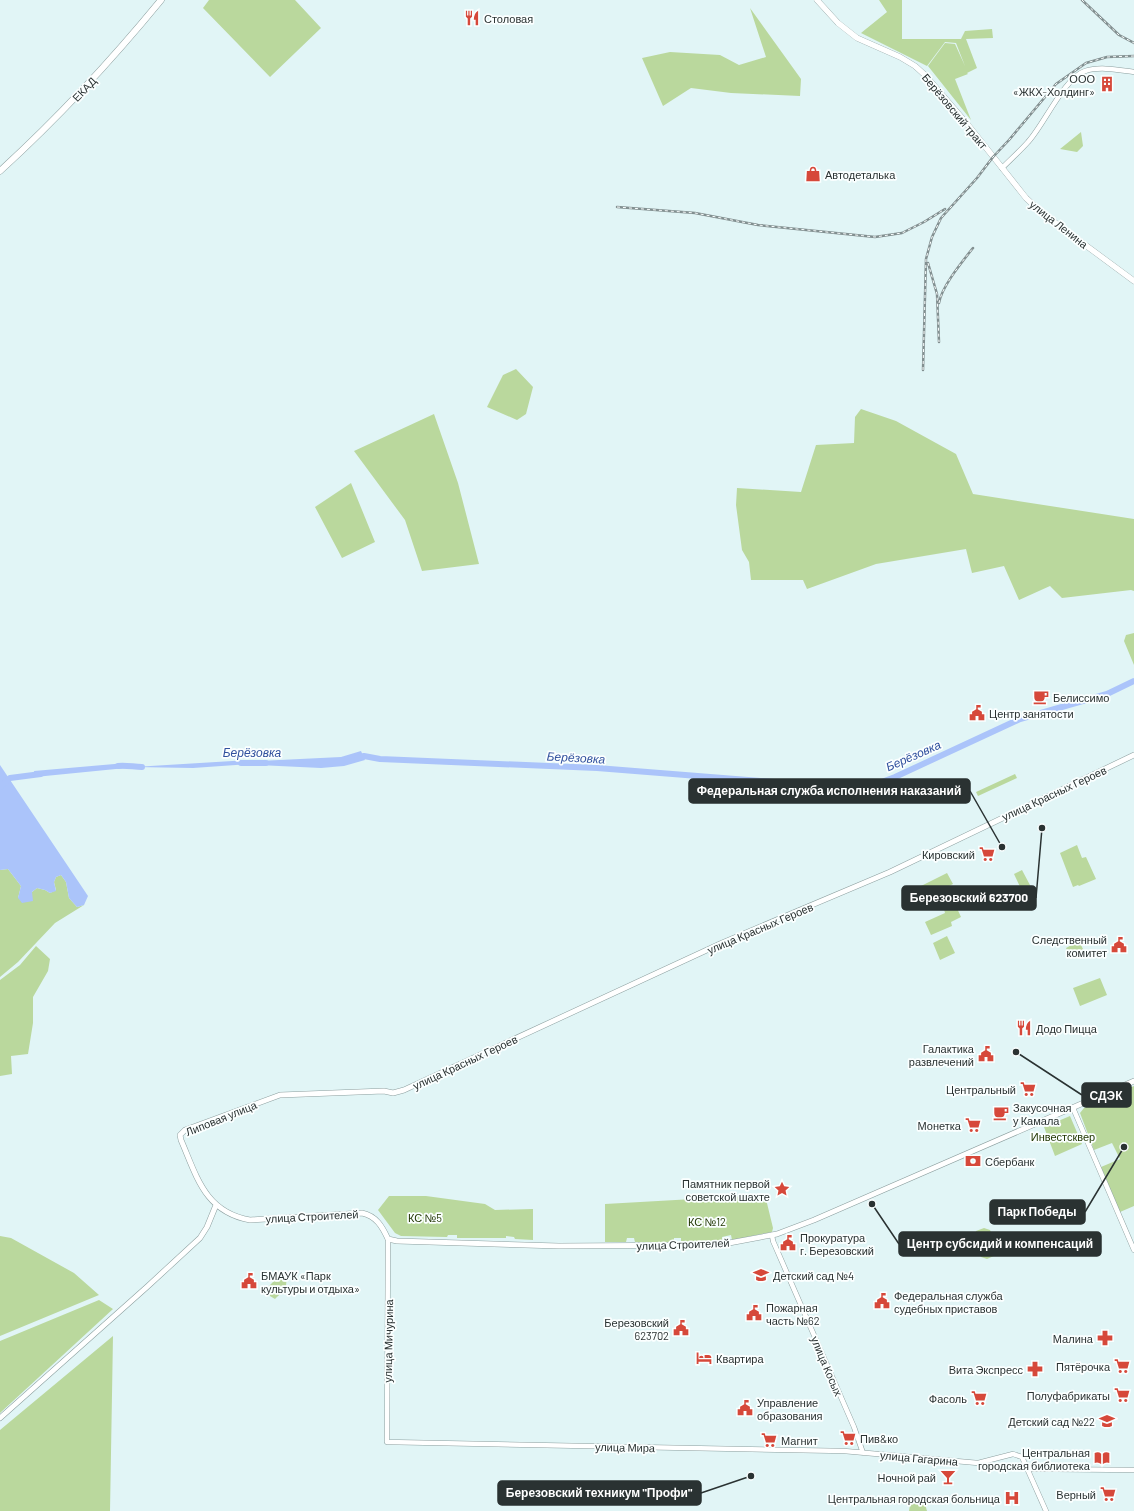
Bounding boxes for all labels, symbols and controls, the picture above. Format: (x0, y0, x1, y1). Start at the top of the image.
restaurant icon: Столовая (463, 9, 481, 27)
place label: Столовая (484, 12, 533, 25)
street label: Берёзовский тракт (920, 71, 990, 151)
place label: ООО «ЖКХ-Холдинг» (1013, 72, 1095, 98)
street label: ЕКАД (69, 74, 99, 104)
building icon: ООО «ЖКХ-Холдинг» (1098, 75, 1116, 93)
shop icon: Автодеталька (804, 165, 822, 183)
place label: Автодеталька (825, 168, 896, 181)
street label: улица Ленина (1027, 197, 1091, 251)
cafe icon: Белиссимо (1032, 688, 1050, 706)
place label: Белиссимо (1053, 691, 1109, 704)
public building icon: Центр занятости (968, 704, 986, 722)
place label: Центр занятости (989, 707, 1074, 720)
water label: Берёзовка (883, 737, 943, 774)
water label: Берёзовка (223, 745, 282, 760)
water label: Берёзовка (546, 748, 606, 767)
street label: улица Красных Героев (1000, 763, 1108, 823)
callout: Федеральная служба исполнения наказаний (689, 779, 970, 803)
text: Федеральная служба исполнения наказаний (697, 783, 961, 798)
supermarket icon: Кировский (978, 845, 996, 863)
place label: Кировский (922, 848, 975, 861)
callout: Березовский 623700 (902, 886, 1036, 910)
text: Березовский 623700 (910, 890, 1028, 905)
street label: улица Красных Героев (705, 900, 815, 956)
place label: Следственный комитет (1032, 933, 1107, 959)
public building icon: Следственный комитет (1110, 936, 1128, 954)
restaurant icon: Додо Пицца (1015, 1019, 1033, 1037)
place label: Додо Пицца (1036, 1022, 1098, 1035)
street label: улица Красных Героев (411, 1032, 519, 1092)
place label: Галактика развлечений (909, 1042, 975, 1068)
public building icon: Галактика развлечений (977, 1045, 995, 1063)
supermarket icon: Центральный (1019, 1080, 1037, 1098)
place label: Центральный (946, 1083, 1016, 1096)
callout: СДЭК (1082, 1083, 1131, 1107)
text: СДЭК (1090, 1088, 1123, 1103)
street label: Липовая улица (183, 1097, 259, 1138)
place label: Закусочная у Камала (1013, 1101, 1071, 1127)
cafe icon: Закусочная у Камала (992, 1104, 1010, 1122)
supermarket icon: Монетка (964, 1116, 982, 1134)
place label: Монетка (918, 1119, 962, 1132)
park label: Инвестсквер (1031, 1130, 1095, 1143)
bank icon: Сбербанк (964, 1152, 982, 1170)
place label: Сбербанк (985, 1155, 1035, 1168)
place label: Памятник первой советской шахте (682, 1177, 770, 1203)
place icon: Памятник первой советской шахте (773, 1180, 791, 1198)
callout: Парк Победы (990, 1200, 1085, 1224)
text: Парк Победы (998, 1204, 1076, 1219)
street label: улица Строителей (265, 1207, 359, 1225)
park label: КС №5 (408, 1211, 442, 1224)
park label: КС №12 (688, 1215, 726, 1228)
place label: Прокуратура г. Березовский (800, 1231, 874, 1257)
callout: Центр субсидий и компенсаций (899, 1232, 1101, 1256)
public building icon: Прокуратура г. Березовский (779, 1234, 797, 1252)
street label: улица Строителей (636, 1236, 730, 1252)
text: Центр субсидий и компенсаций (907, 1236, 1093, 1251)
school or university icon: Детский сад №4 (752, 1266, 770, 1284)
place label: БМАУК «Парк культуры и отдыха» (261, 1269, 360, 1295)
place label: Детский сад №4 (773, 1269, 854, 1282)
public building icon: БМАУК «Парк культуры и отдыха» (240, 1272, 258, 1290)
place label: Федеральная служба судебных приставов (894, 1289, 1004, 1315)
public building icon: Федеральная служба судебных приставов (873, 1292, 891, 1310)
street label: улица Мичурина (381, 1298, 395, 1383)
place label: Пожарная часть №62 (766, 1301, 820, 1327)
public building icon: Пожарная часть №62 (745, 1304, 763, 1322)
place label: Березовский 623702 (604, 1316, 669, 1342)
public building icon: Березовский 623702 (672, 1319, 690, 1337)
pharmacy icon: Малина (1096, 1329, 1114, 1347)
place label: Малина (1053, 1332, 1094, 1345)
street label: улица Косых (809, 1334, 846, 1398)
hotel icon: Квартира (695, 1349, 713, 1367)
place label: Квартира (716, 1352, 764, 1365)
supermarket icon: Пятёрочка (1113, 1357, 1131, 1375)
pharmacy icon: Вита Экспресс (1026, 1360, 1044, 1378)
place label: Пятёрочка (1056, 1360, 1111, 1373)
place label: Вита Экспресс (949, 1363, 1023, 1376)
supermarket icon: Полуфабрикаты (1113, 1386, 1131, 1404)
supermarket icon: Фасоль (970, 1389, 988, 1407)
place label: Полуфабрикаты (1027, 1389, 1110, 1402)
place label: Фасоль (929, 1392, 967, 1405)
place label: Управление образования (757, 1396, 823, 1422)
public building icon: Управление образования (736, 1399, 754, 1417)
school or university icon: Детский сад №22 (1098, 1412, 1116, 1430)
place label: Детский сад №22 (1008, 1415, 1095, 1428)
supermarket icon: Пив&ко (839, 1429, 857, 1447)
supermarket icon: Магнит (760, 1431, 778, 1449)
place label: Пив&ко (860, 1432, 898, 1445)
place label: Магнит (781, 1434, 818, 1447)
street label: улица Мира (595, 1440, 656, 1454)
place label: Центральная городская библиотека (978, 1446, 1091, 1472)
street label: улица Гагарина (879, 1448, 959, 1468)
library icon: Центральная городская библиотека (1093, 1449, 1111, 1467)
bar icon: Ночной рай (939, 1468, 957, 1486)
place label: Ночной рай (878, 1471, 936, 1484)
callout: Березовский техникум "Профи" (498, 1481, 701, 1505)
text: Березовский техникум "Профи" (506, 1485, 693, 1500)
supermarket icon: Верный (1099, 1485, 1117, 1503)
place label: Верный (1056, 1488, 1096, 1501)
hospital icon: Центральная городская больница (1003, 1489, 1021, 1507)
place label: Центральная городская больница (828, 1492, 1001, 1505)

